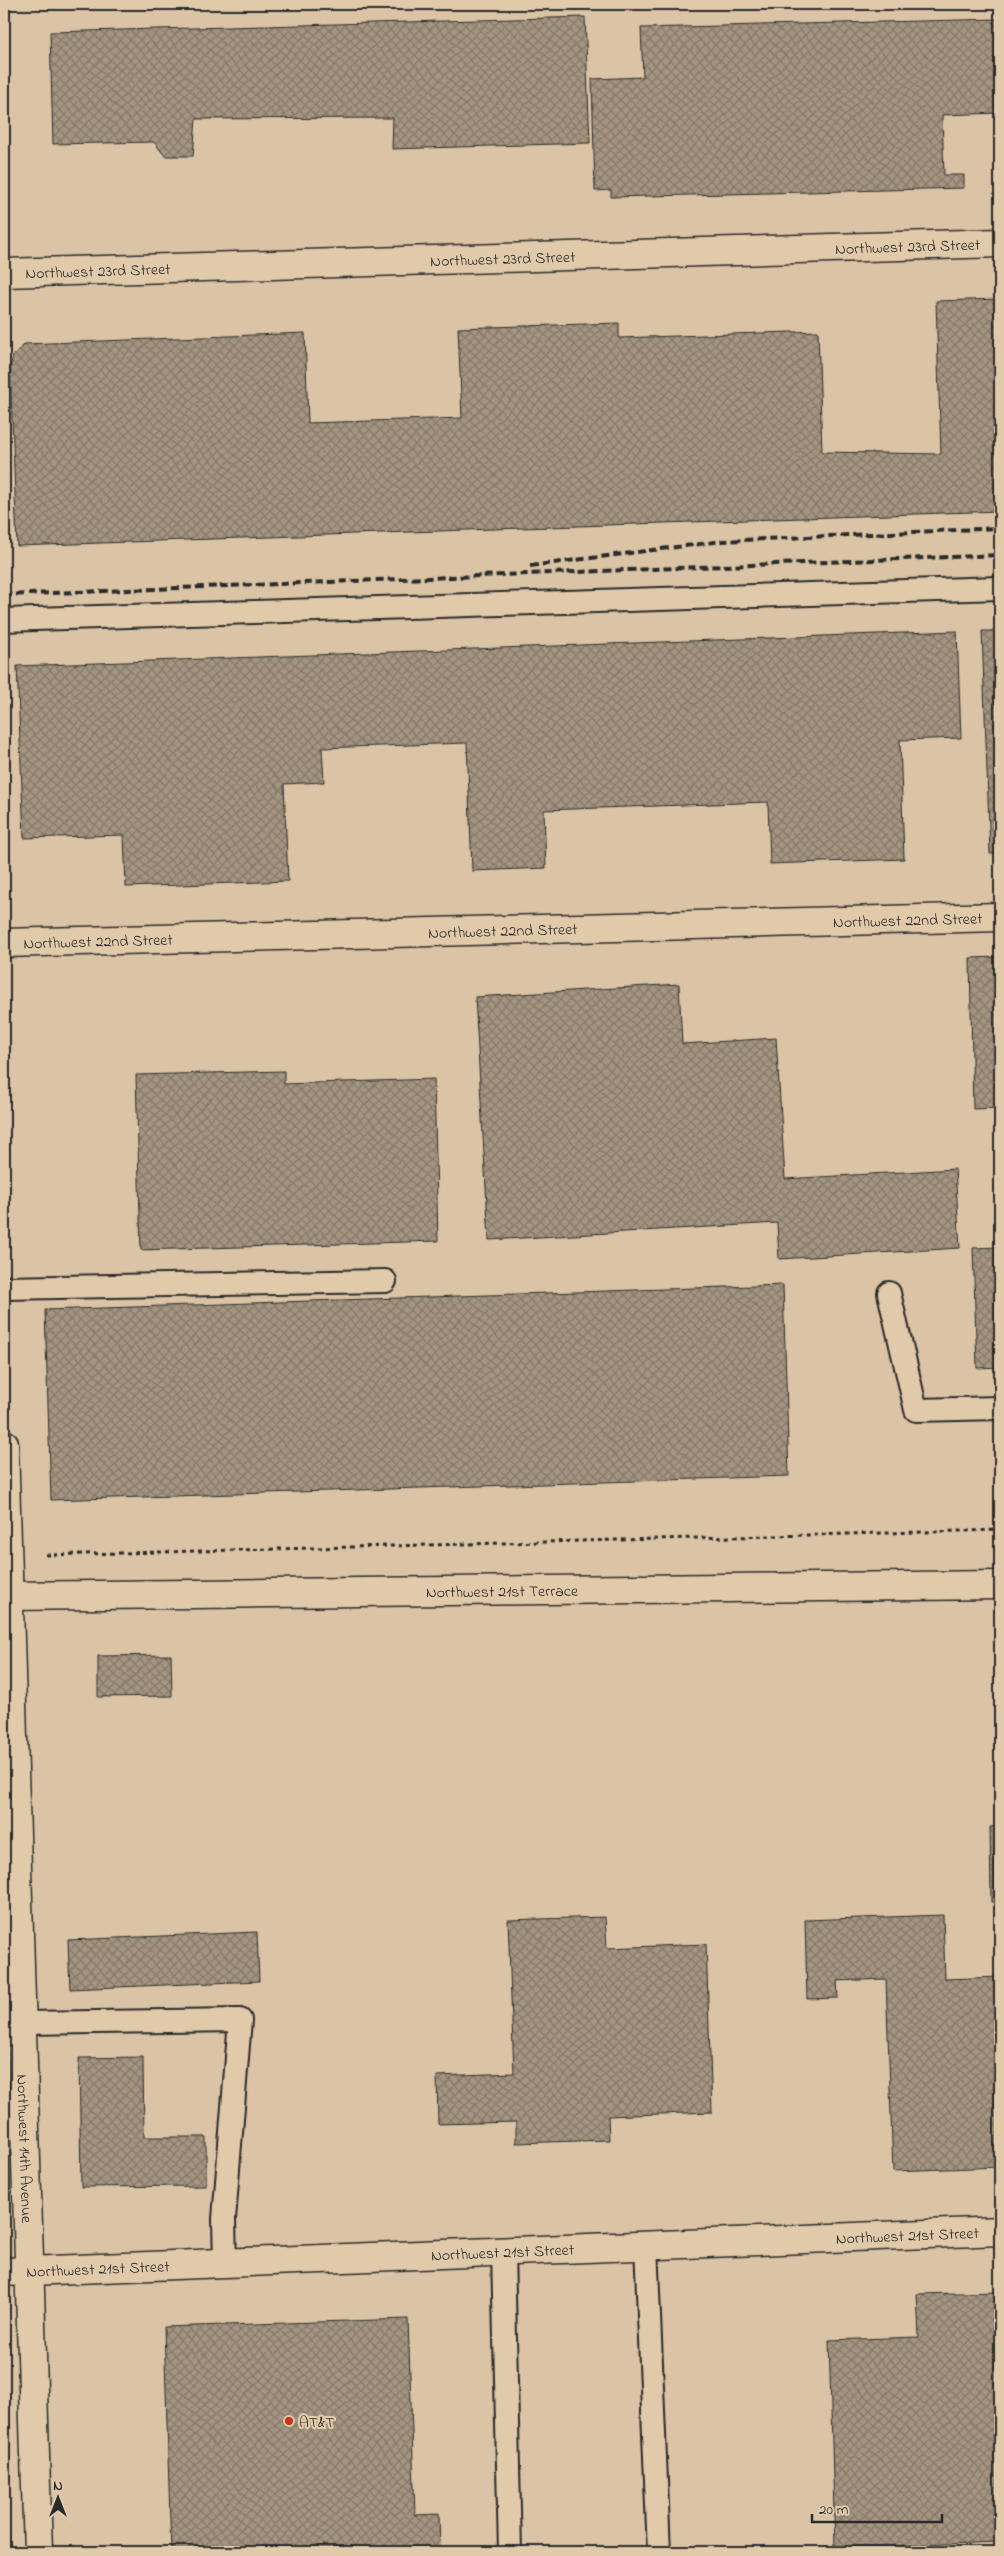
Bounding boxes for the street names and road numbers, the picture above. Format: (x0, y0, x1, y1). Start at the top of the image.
street label: Northwest 23rd Street (835, 234, 981, 262)
street label: Northwest 23rd Street (430, 246, 576, 274)
street label: Northwest 23rd Street (25, 258, 172, 286)
street label: Northwest 22nd Street (833, 907, 983, 935)
street label: Northwest 22nd Street (428, 918, 579, 946)
street label: Northwest 22nd Street (23, 929, 174, 956)
street label: Northwest 21st Terrace (426, 1580, 579, 1605)
street label: Northwest 14th Avenue (9, 2074, 38, 2224)
street label: Northwest 21st Street (835, 2222, 980, 2252)
street label: Northwest 21st Street (431, 2239, 575, 2268)
street label: Northwest 21st Street (26, 2255, 171, 2285)

